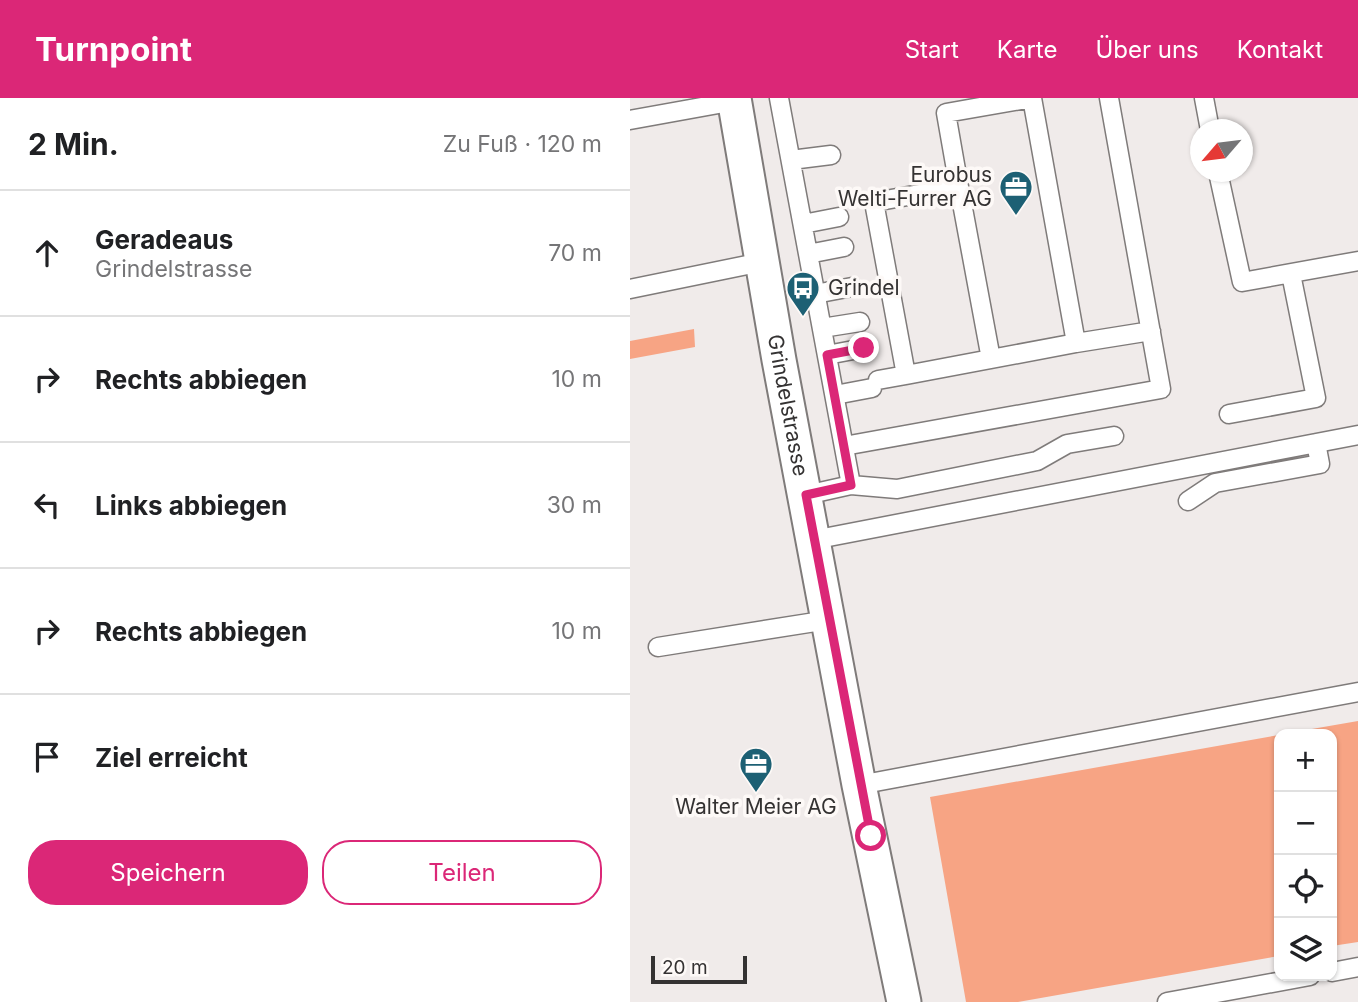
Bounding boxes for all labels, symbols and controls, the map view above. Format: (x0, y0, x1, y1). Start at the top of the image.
text: Turnpoint (35, 29, 192, 69)
text: Start (905, 35, 959, 64)
text: Karte (997, 35, 1057, 64)
text: Über uns (1095, 35, 1199, 64)
text: Kontakt (1237, 35, 1323, 64)
north arrow (1190, 119, 1253, 182)
text: 2 Min. (28, 126, 119, 162)
text: Zu Fuß · 120 m (443, 130, 602, 158)
place label: Eurobus Welti-Furrer AG (838, 162, 992, 211)
office icon: Eurobus Welti-Furrer AG (997, 168, 1035, 217)
text: Geradeaus (95, 224, 233, 255)
icon: ahead (28, 234, 66, 272)
text: 70 m (548, 239, 602, 267)
text: Grindelstrasse (95, 255, 252, 283)
bus stop icon: Grindel (784, 269, 822, 318)
place label: Grindel (828, 275, 900, 300)
street label: Grindelstrasse (763, 332, 814, 478)
route end (848, 332, 879, 363)
icon: right (28, 360, 66, 398)
text: Rechts abbiegen (95, 364, 307, 395)
text: 10 m (552, 365, 602, 393)
icon: left (28, 486, 66, 524)
text: Links abbiegen (95, 490, 287, 521)
text: 30 m (547, 491, 602, 519)
icon: right (28, 612, 66, 650)
text: Rechts abbiegen (95, 616, 307, 647)
text: 10 m (552, 617, 602, 645)
map controls (1274, 729, 1337, 981)
button: + (1274, 729, 1337, 792)
icon: arrive (28, 738, 66, 776)
text: Ziel erreicht (95, 742, 248, 773)
office icon: Walter Meier AG (737, 745, 775, 794)
button: − (1274, 792, 1337, 855)
place label: Walter Meier AG (675, 794, 837, 819)
route start (855, 820, 886, 851)
button: Speichern (28, 840, 308, 905)
button: Teilen (322, 840, 602, 905)
button: locate (1274, 855, 1337, 918)
button: layers (1274, 918, 1337, 981)
scale bar (651, 953, 747, 985)
text: 20 m (662, 956, 708, 979)

